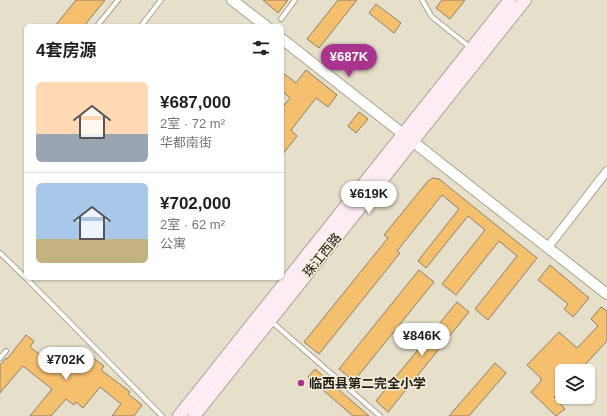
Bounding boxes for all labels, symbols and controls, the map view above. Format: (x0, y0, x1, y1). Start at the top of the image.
icon: filters (250, 37, 272, 59)
text: 4套房源 (36, 41, 96, 60)
pin: ¥687K (321, 44, 377, 78)
text: ¥687K (330, 49, 368, 64)
text: ¥687,000 (160, 93, 231, 112)
icon: home (68, 98, 116, 146)
text: 2室 · 72 m² (160, 116, 225, 131)
text: 华都南街 (160, 135, 212, 150)
pin: ¥619K (341, 181, 397, 215)
text: ¥619K (350, 186, 388, 201)
text: ¥702,000 (160, 194, 231, 213)
icon: home (68, 199, 116, 247)
text: 2室 · 62 m² (160, 217, 225, 232)
street label: 珠江西路 (300, 230, 344, 280)
text: 公寓 (160, 236, 186, 251)
pin: ¥846K (394, 323, 450, 357)
text: ¥846K (403, 328, 441, 343)
pin: ¥702K (38, 347, 94, 381)
text: ¥702K (47, 352, 85, 367)
map controls (555, 364, 595, 404)
button: layers (555, 364, 595, 404)
place label: 临西县第二完全小学 (309, 376, 426, 391)
marker: 临西县第二完全小学 (296, 378, 306, 388)

